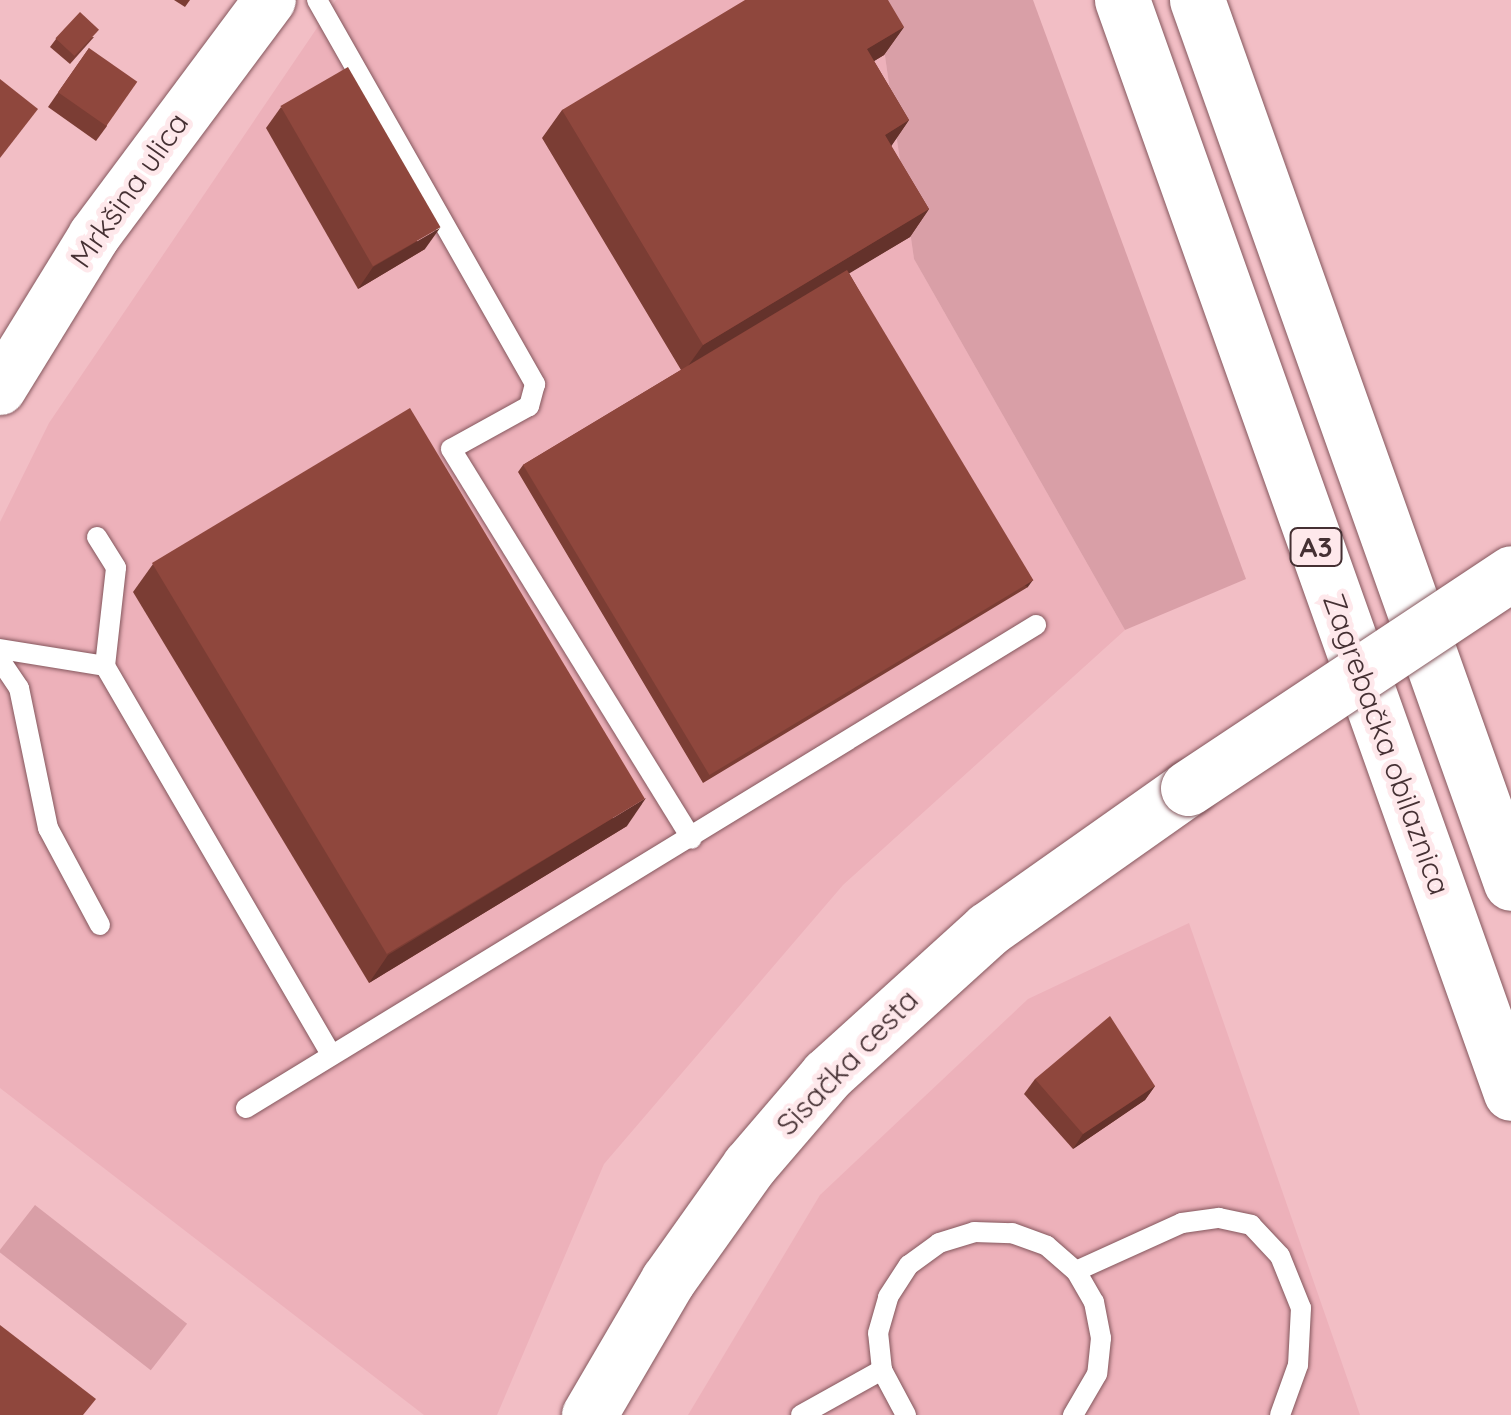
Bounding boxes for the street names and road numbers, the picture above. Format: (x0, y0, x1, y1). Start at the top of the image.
street label: Mrkšina ulica (62, 106, 196, 274)
road number: A3 (1288, 524, 1344, 570)
street label: Zagrebačka obilaznica (1316, 588, 1458, 900)
street label: Sisačka cesta (769, 982, 925, 1142)

